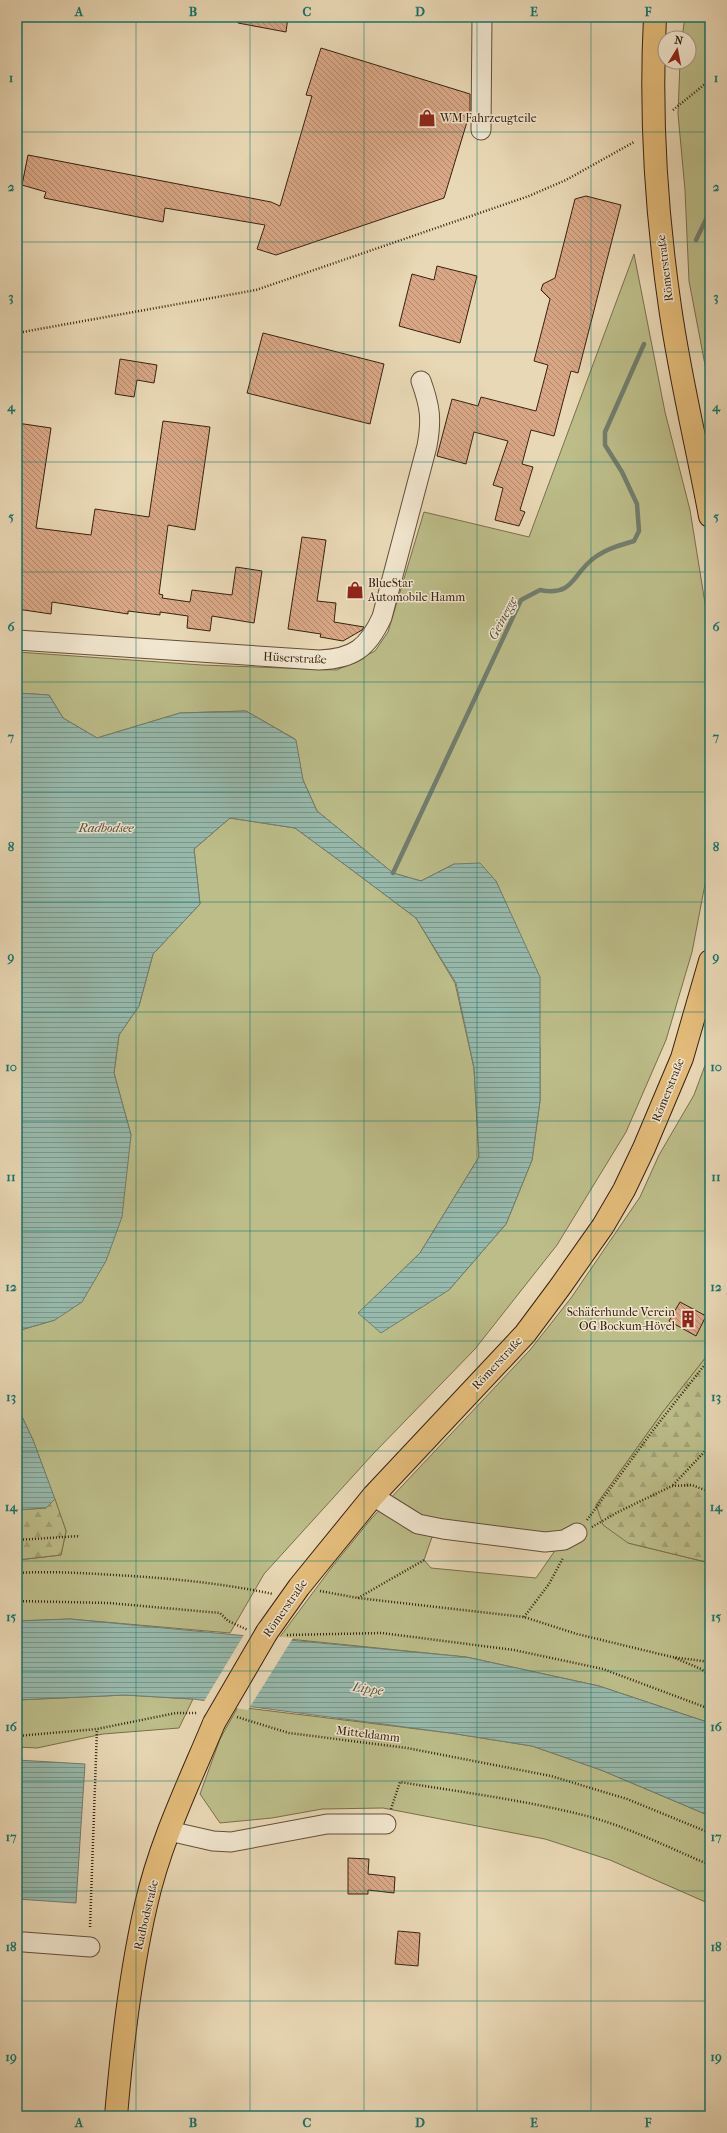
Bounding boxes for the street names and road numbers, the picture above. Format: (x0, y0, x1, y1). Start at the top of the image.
street label: Römerstraße (654, 234, 676, 302)
street label: Hüserstraße (263, 649, 327, 667)
street label: Römerstraße (649, 1056, 687, 1124)
street label: Römerstraße (469, 1334, 525, 1392)
street label: Römerstraße (260, 1576, 310, 1640)
street label: Mitteldamm (335, 1723, 401, 1745)
street label: Radbodstraße (131, 1878, 161, 1952)

